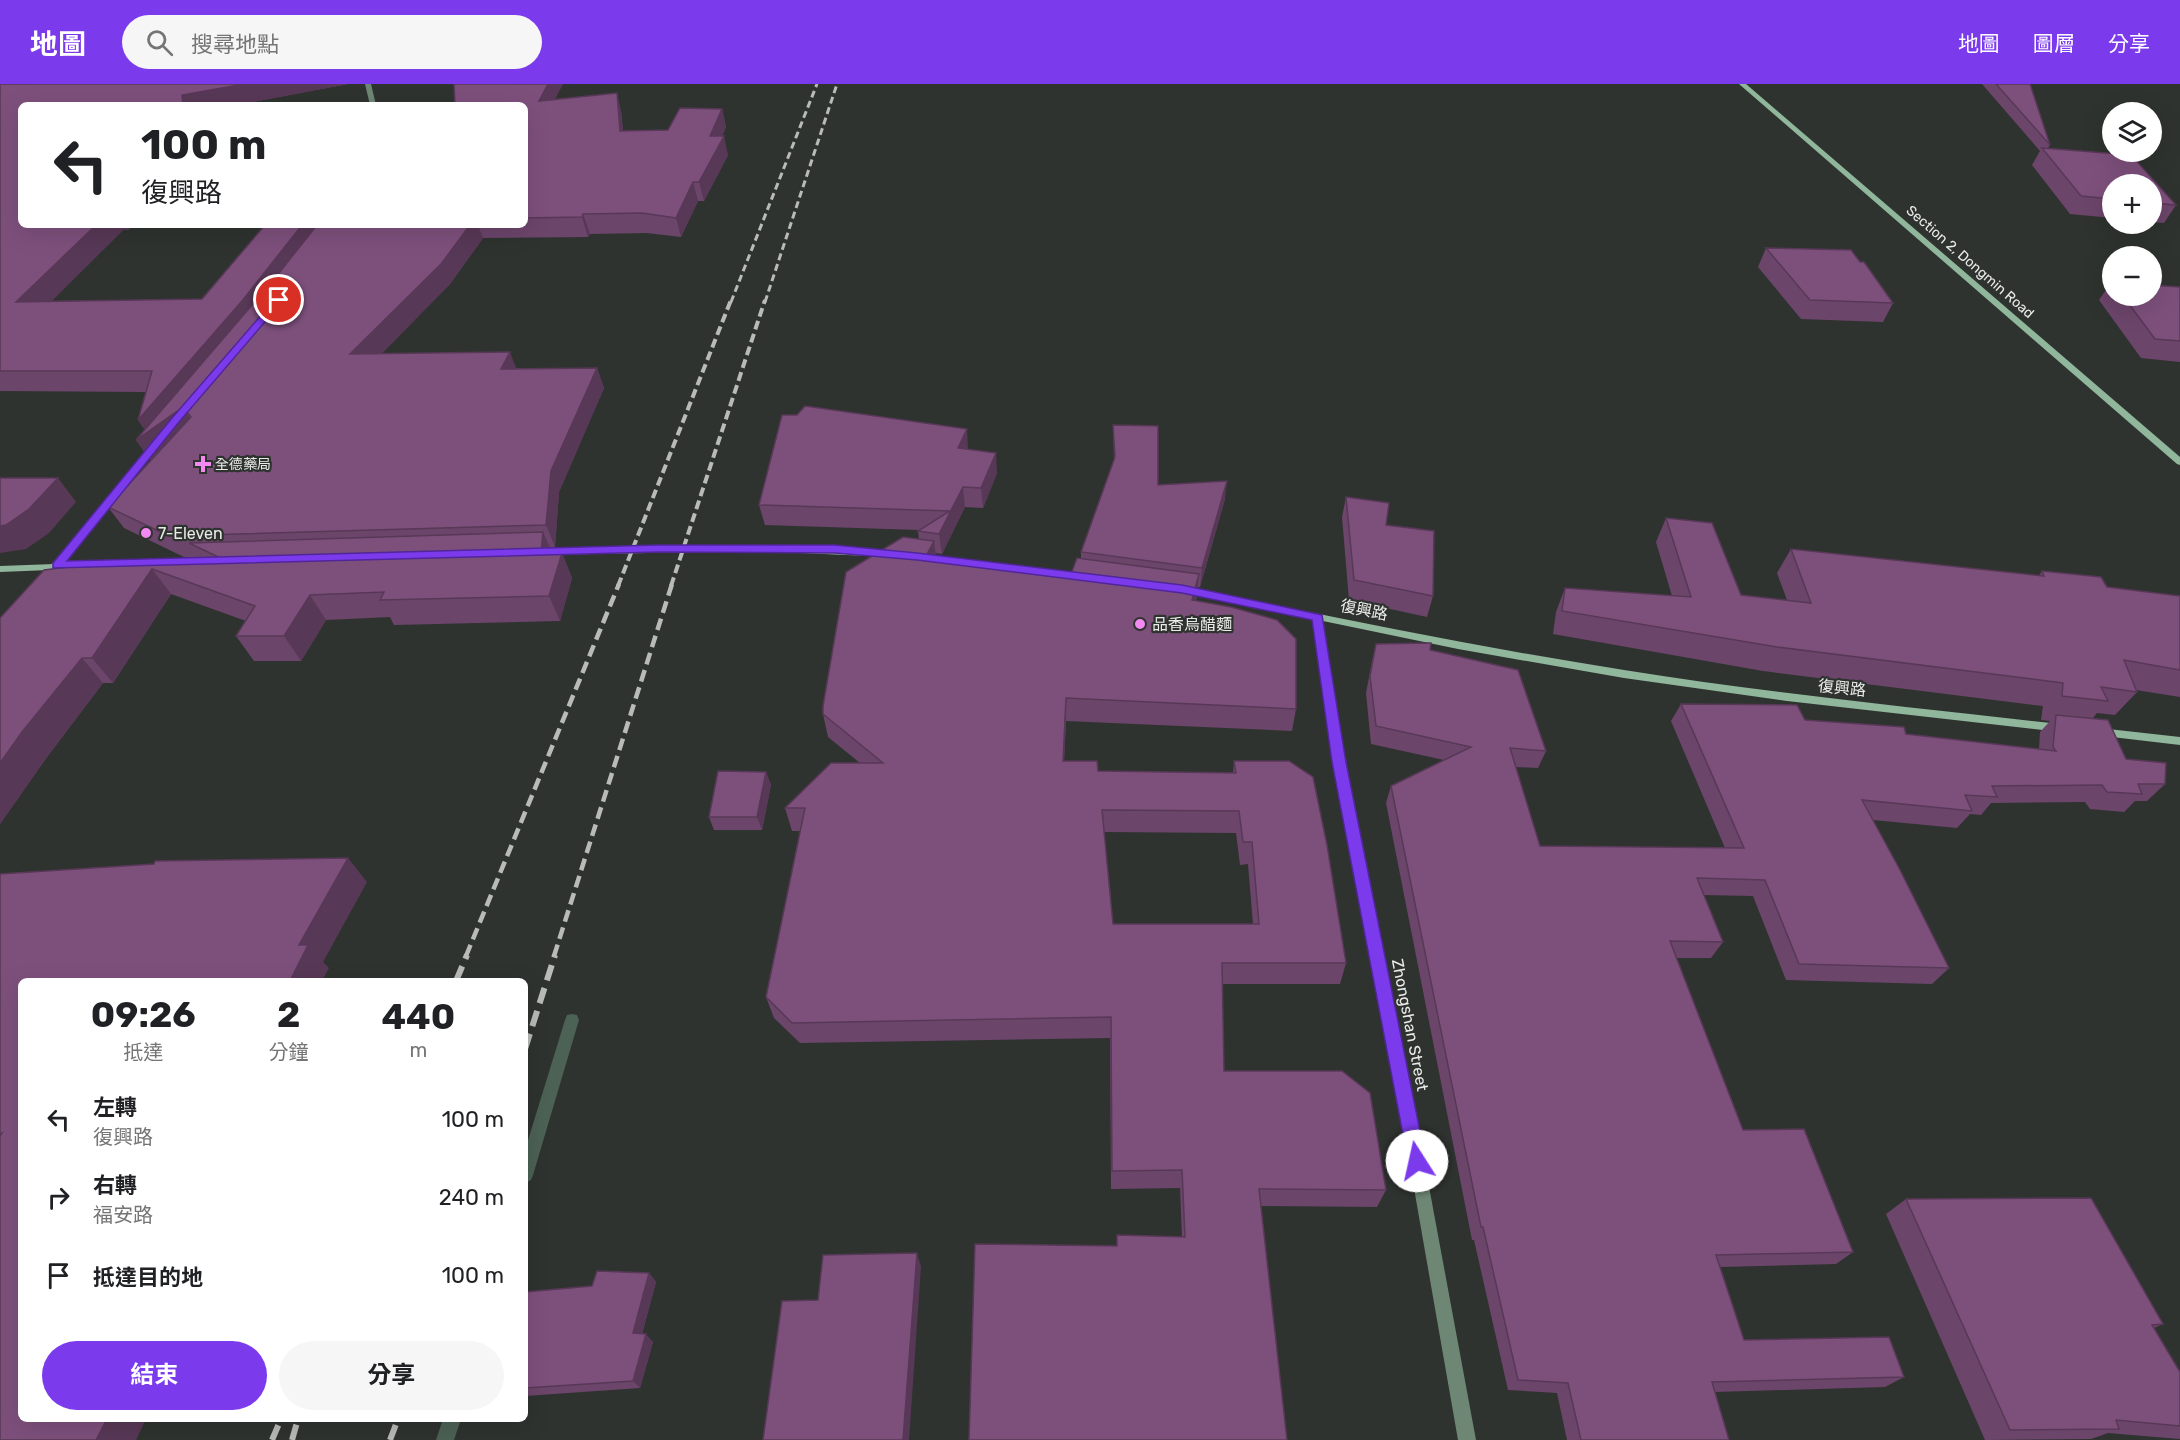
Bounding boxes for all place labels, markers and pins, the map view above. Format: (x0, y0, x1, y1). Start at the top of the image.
pin (253, 274, 304, 325)
place label: 全德藥局 (215, 456, 271, 473)
marker: 全德藥局 (196, 457, 210, 471)
place label: 7-Eleven (158, 524, 223, 543)
marker: 7-Eleven (139, 526, 153, 540)
place label: 品香烏醋麵 (1152, 615, 1232, 634)
marker: 品香烏醋麵 (1133, 617, 1147, 631)

